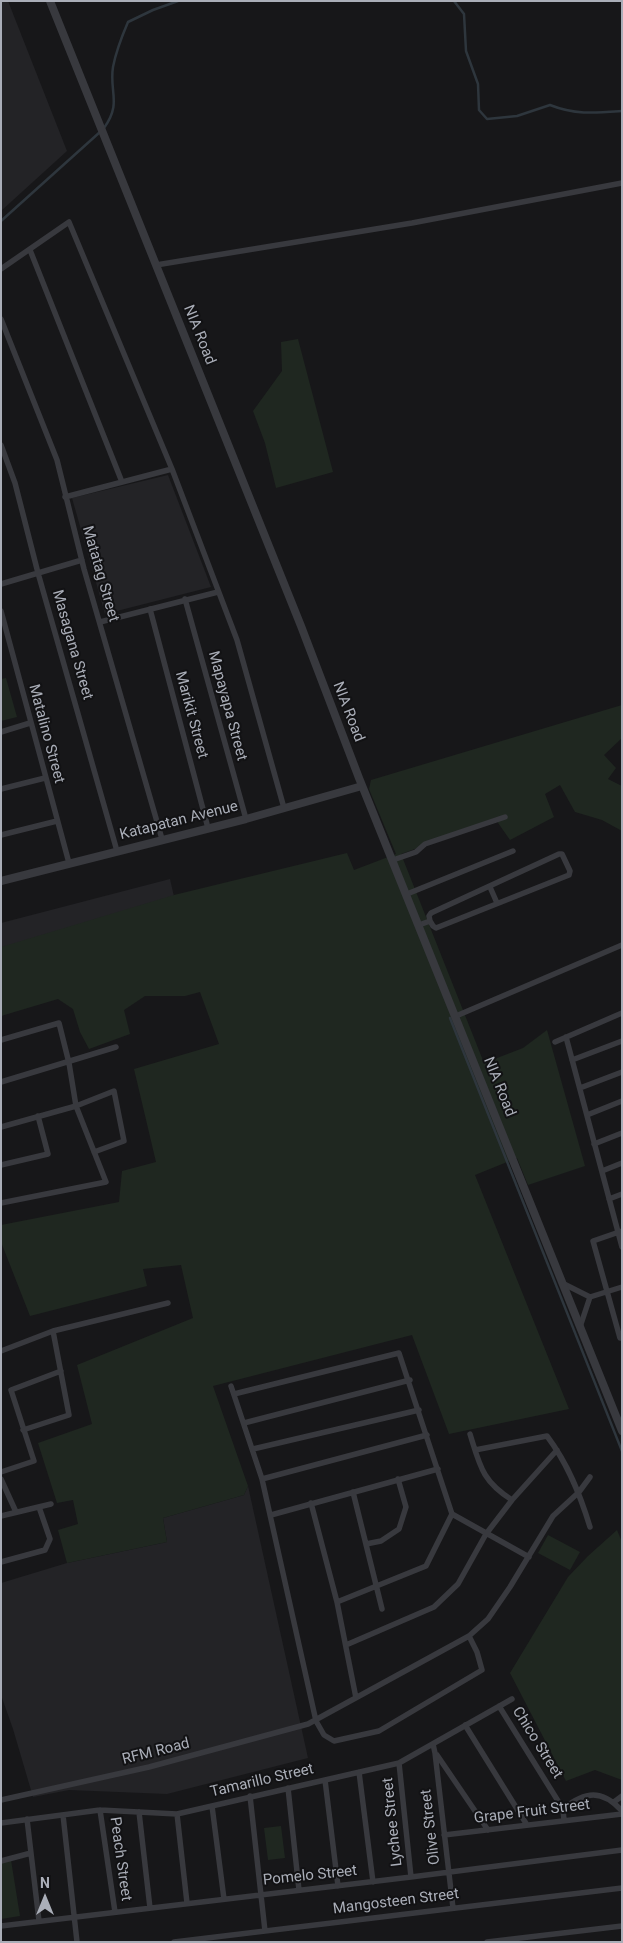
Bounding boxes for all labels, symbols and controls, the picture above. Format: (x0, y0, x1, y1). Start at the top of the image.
street label: NIA Road (179, 302, 219, 368)
street label: Matatag Street (78, 524, 122, 624)
street label: Masagana Street (48, 588, 96, 702)
street label: Mapayapa Street (204, 649, 250, 763)
street label: Marikit Street (171, 669, 211, 761)
street label: NIA Road (328, 679, 368, 745)
street label: Matalino Street (24, 683, 68, 785)
street label: Katapatan Avenue (118, 798, 240, 844)
street label: NIA Road (479, 1054, 519, 1120)
street label: Chico Street (508, 1704, 566, 1782)
street label: RFM Road (120, 1735, 192, 1769)
street label: Tamarillo Street (209, 1760, 315, 1802)
street label: Lychee Street (379, 1777, 407, 1867)
street label: Olive Street (417, 1788, 445, 1866)
street label: Grape Fruit Street (473, 1796, 591, 1828)
street label: Peach Street (105, 1816, 135, 1902)
street label: Pomelo Street (262, 1862, 358, 1890)
north arrow (20, 1873, 70, 1923)
text: N (40, 1875, 50, 1891)
street label: Mangosteen Street (332, 1885, 460, 1919)

